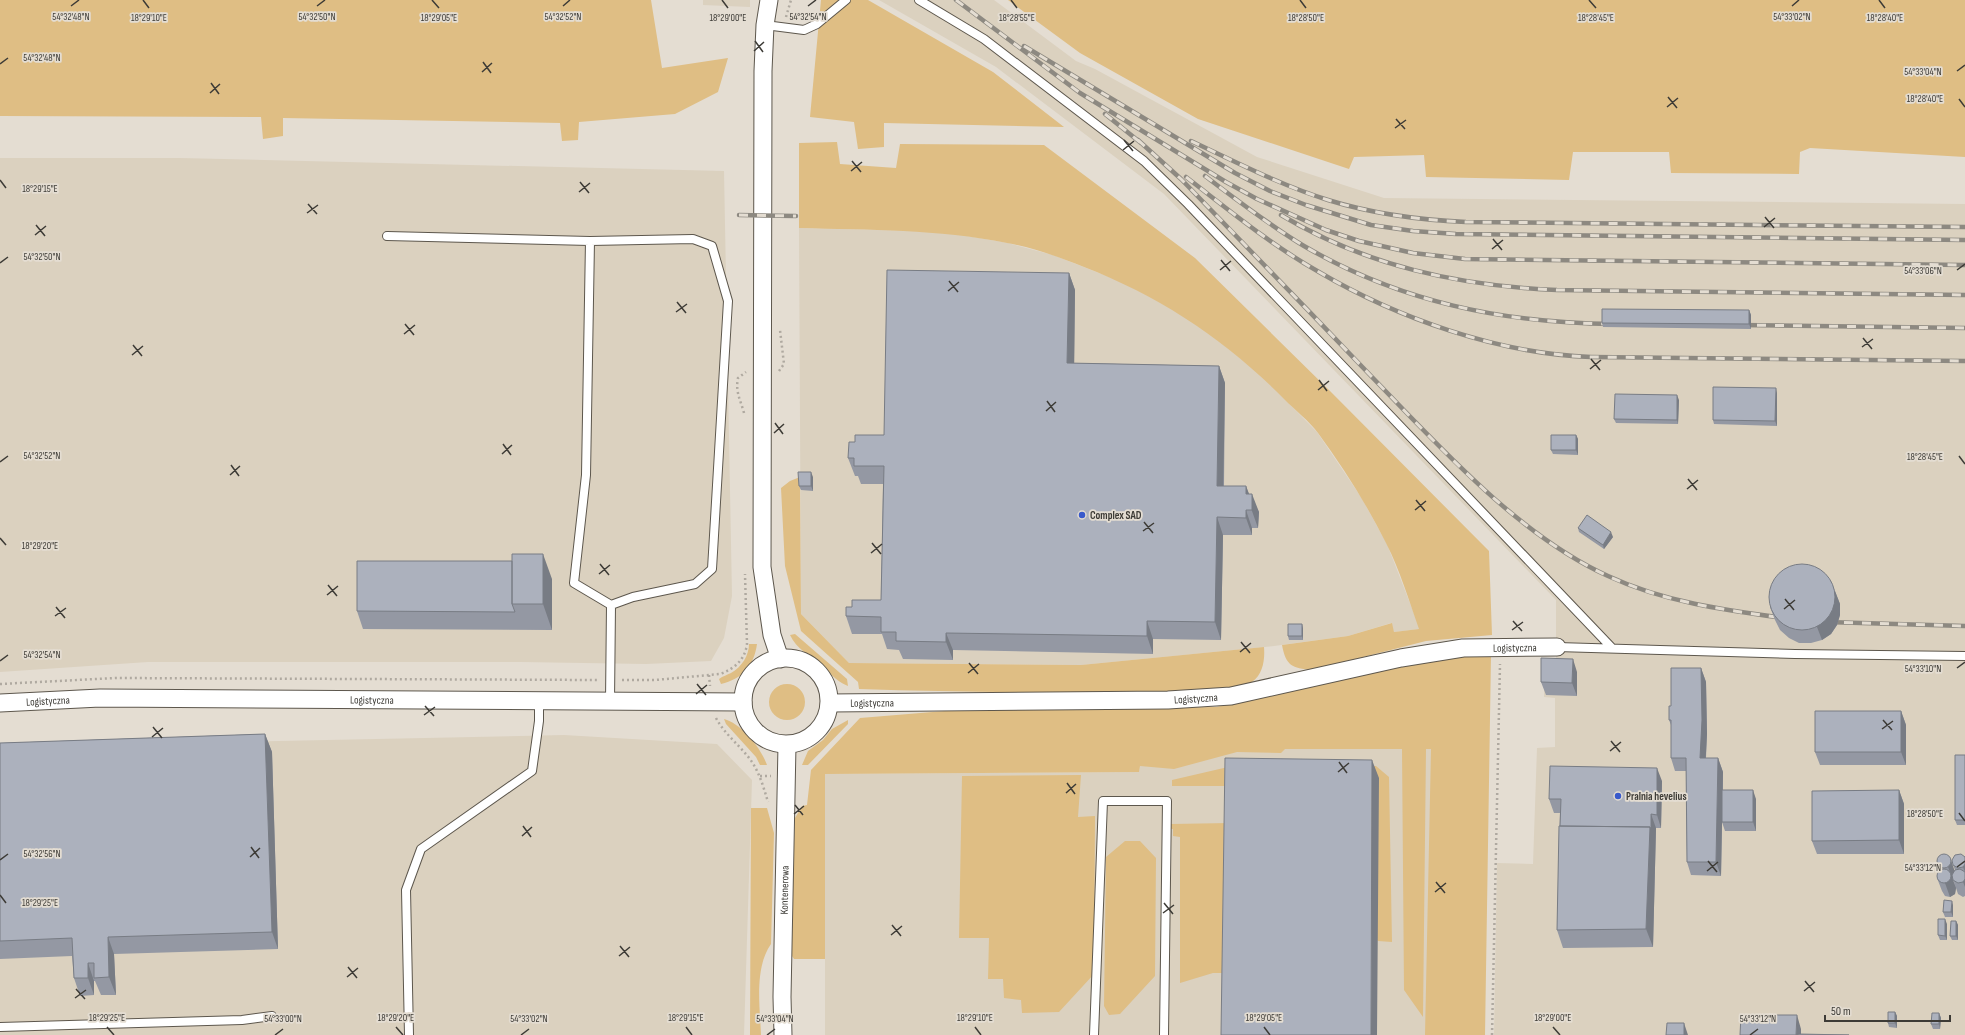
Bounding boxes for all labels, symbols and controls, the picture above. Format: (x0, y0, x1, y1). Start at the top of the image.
text: 54°32'48"N (52, 11, 90, 23)
text: 54°32'50"N (298, 11, 336, 23)
text: 54°32'52"N (545, 11, 581, 23)
text: 54°32'54"N (790, 11, 826, 23)
text: 54°33'02"N (1773, 11, 1811, 23)
text: 18°29'10"E (131, 12, 167, 24)
text: 18°29'05"E (421, 12, 457, 24)
text: 18°29'00"E (710, 12, 746, 24)
text: 18°28'55"E (999, 12, 1035, 24)
text: 18°28'50"E (1288, 12, 1324, 24)
text: 18°28'45"E (1578, 12, 1614, 24)
text: 18°28'40"E (1867, 12, 1903, 24)
text: 54°32'48"N (23, 52, 61, 64)
text: 54°33'04"N (1904, 66, 1942, 78)
text: 18°28'40"E (1907, 93, 1943, 105)
text: 18°29'15"E (22, 183, 58, 195)
text: 54°32'50"N (23, 251, 61, 263)
text: 54°33'06"N (1904, 265, 1942, 277)
text: 54°32'52"N (24, 450, 60, 462)
text: 18°28'45"E (1907, 451, 1943, 463)
place label: Complex SAD (1090, 509, 1142, 522)
marker: Complex SAD (1077, 510, 1087, 520)
text: 18°29'20"E (22, 540, 58, 552)
street label: Logistyczna (1493, 641, 1537, 654)
text: 54°32'54"N (24, 649, 60, 661)
text: 54°33'10"N (1905, 663, 1941, 675)
street label: Logistyczna (1174, 690, 1218, 706)
street label: Logistyczna (26, 693, 70, 708)
street label: Logistyczna (350, 693, 394, 706)
street label: Logistyczna (850, 696, 894, 709)
place label: Pralnia hevelius (1626, 790, 1687, 803)
marker: Pralnia hevelius (1613, 791, 1623, 801)
text: 18°28'50"E (1907, 808, 1943, 820)
text: 54°32'56"N (23, 848, 61, 860)
text: 54°33'12"N (1905, 862, 1941, 874)
street label: Kontenerowa (777, 865, 791, 915)
text: 18°29'25"E (22, 897, 58, 909)
scale bar (1825, 997, 1950, 1023)
text: 50 m (1831, 1004, 1851, 1019)
text: 18°29'25"E (89, 1012, 125, 1024)
text: 18°29'20"E (378, 1012, 414, 1024)
text: 18°29'15"E (668, 1012, 704, 1024)
text: 18°29'10"E (957, 1012, 993, 1024)
text: 18°29'05"E (1246, 1012, 1282, 1024)
text: 18°29'00"E (1535, 1012, 1571, 1024)
text: 54°33'00"N (264, 1013, 302, 1025)
text: 54°33'02"N (510, 1013, 548, 1025)
text: 54°33'04"N (756, 1013, 794, 1025)
text: 54°33'12"N (1740, 1013, 1776, 1025)

